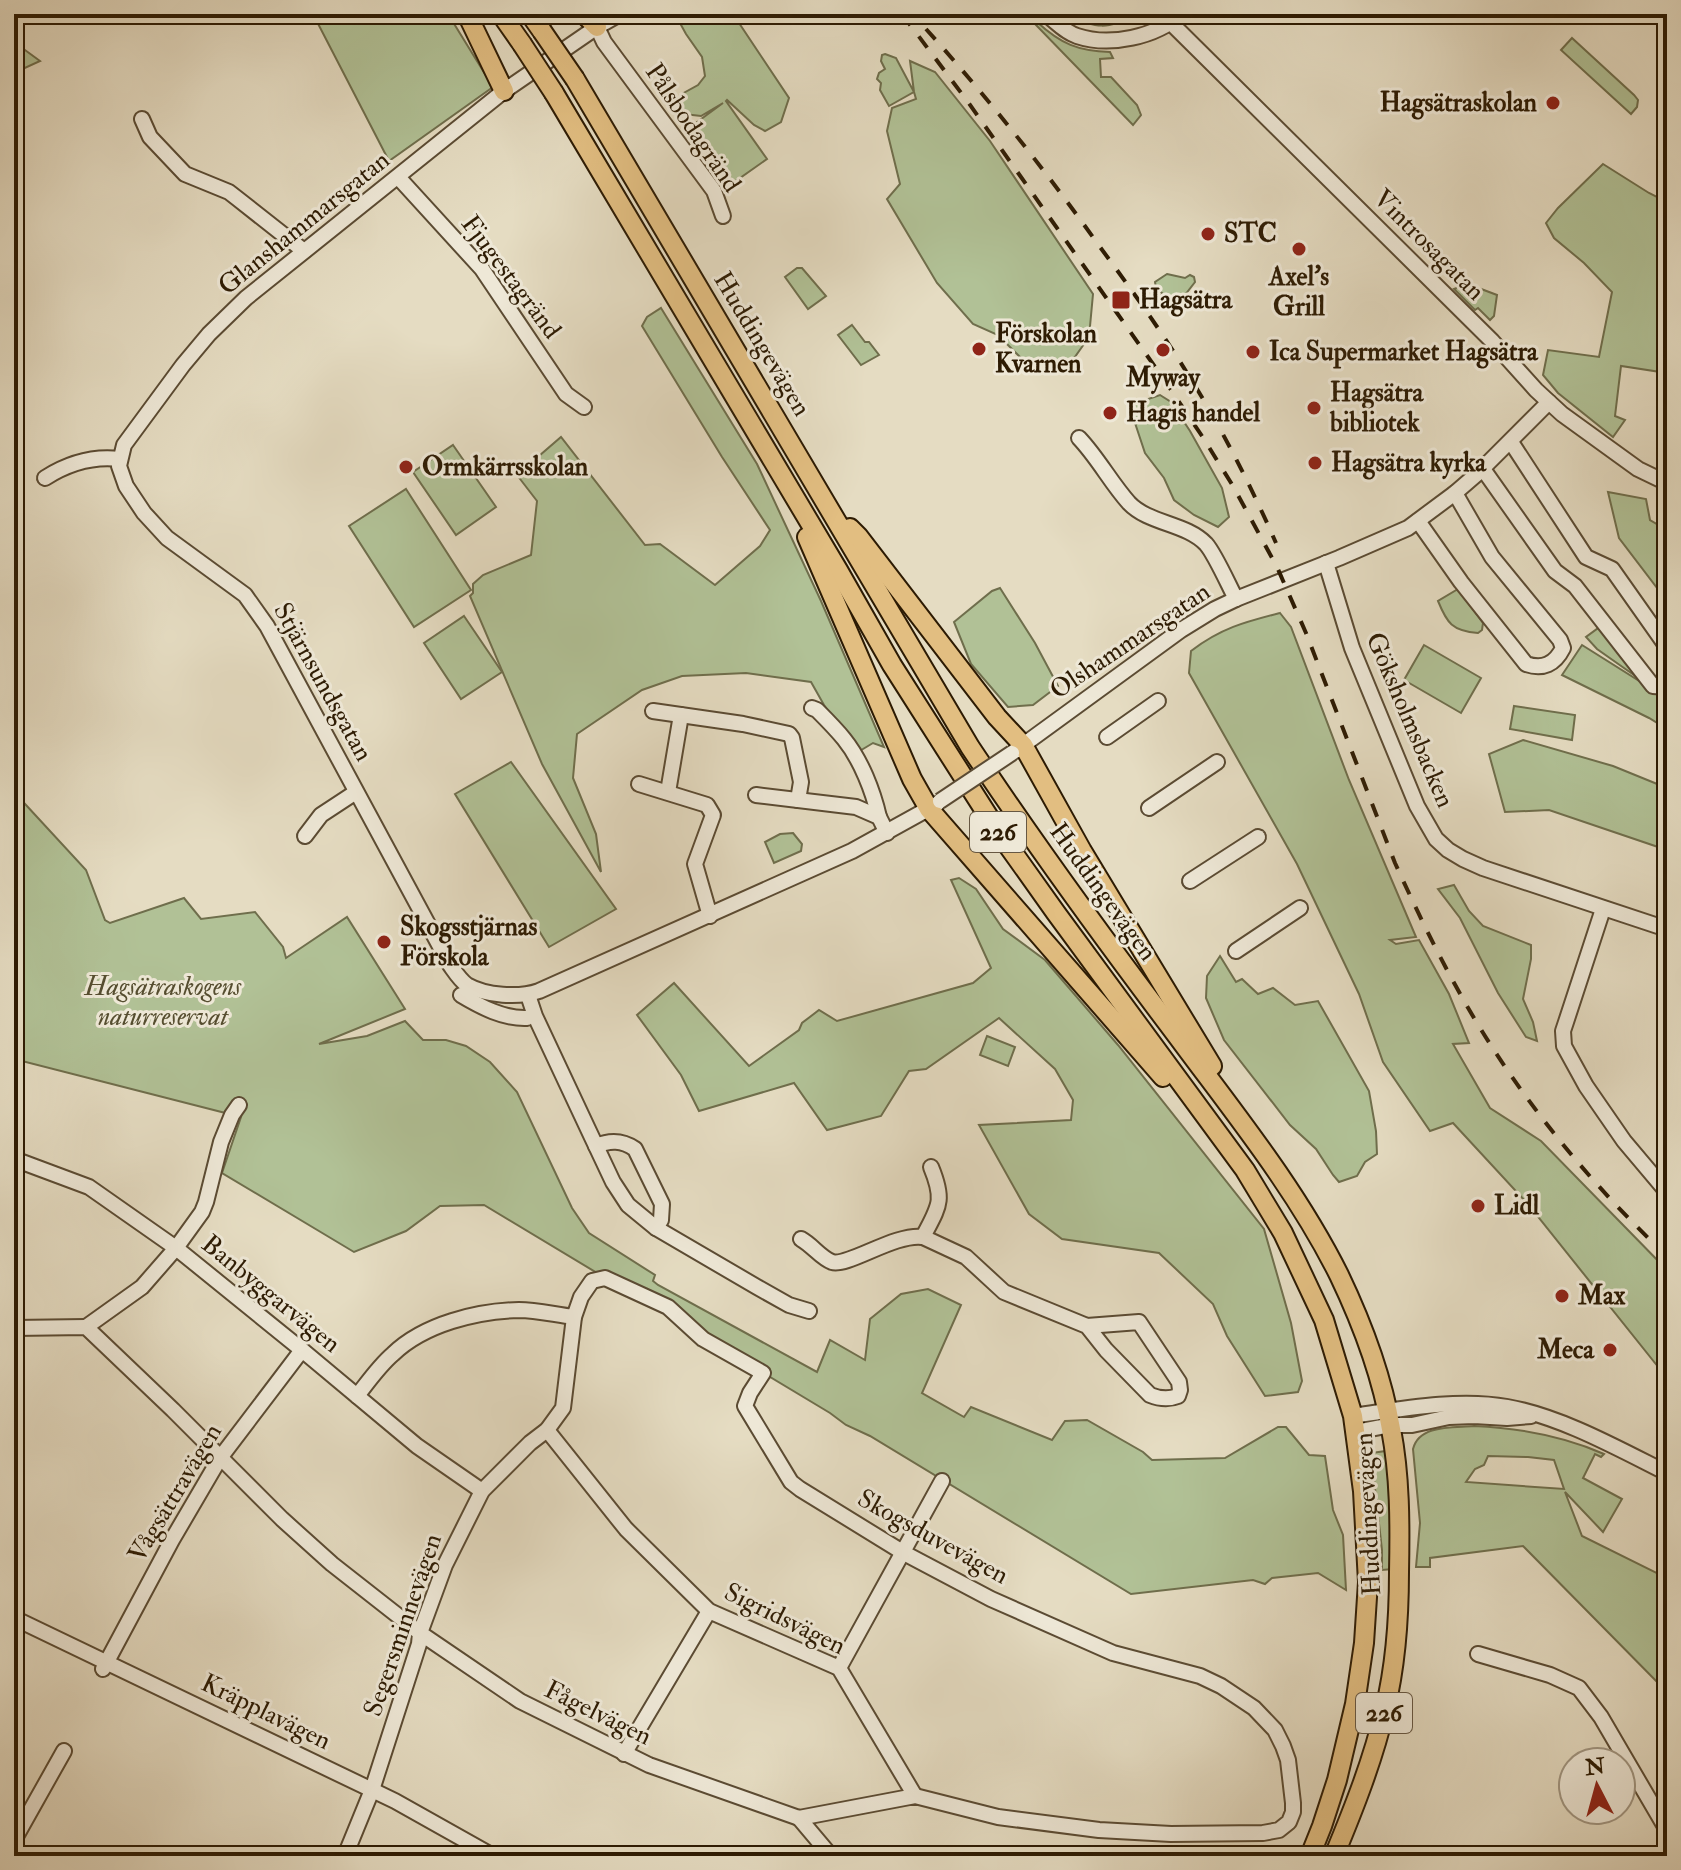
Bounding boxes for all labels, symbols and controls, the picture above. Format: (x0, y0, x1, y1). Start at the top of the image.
street label: Pålsbodagränd (638, 57, 748, 199)
place label: Hagsätraskolan (1380, 87, 1538, 120)
marker: Hagsätraskolan (1544, 94, 1562, 112)
street label: Glanshammarsgatan (212, 144, 396, 302)
street label: Vintrosagatan (1367, 183, 1491, 307)
street label: Fjugestagränd (454, 209, 568, 345)
place label: STC (1224, 218, 1277, 250)
marker: STC (1199, 225, 1217, 243)
marker: Axel's Grill (1290, 240, 1308, 258)
place label: Axel's Grill (1268, 261, 1329, 323)
street label: Huddingevägen (706, 266, 818, 422)
place label: Hagsätra (1139, 284, 1234, 317)
marker: Hagsätra (1110, 289, 1132, 311)
place label: Förskolan Kvarnen (995, 318, 1098, 380)
place label: Ica Supermarket Hagsätra (1269, 336, 1539, 369)
marker: Förskolan Kvarnen (970, 340, 988, 358)
marker: Myway (1154, 341, 1172, 359)
marker: Ica Supermarket Hagsätra (1244, 343, 1262, 361)
place label: Myway (1125, 362, 1202, 395)
place label: Hagsätra bibliotek (1329, 377, 1425, 439)
place label: Hagis handel (1126, 397, 1260, 430)
marker: Hagsätra bibliotek (1305, 399, 1323, 417)
marker: Hagis handel (1101, 404, 1119, 422)
place label: Hagsätra kyrka (1331, 447, 1487, 480)
place label: Ormkärrsskolan (422, 451, 589, 483)
marker: Hagsätra kyrka (1306, 454, 1324, 472)
marker: Ormkärrsskolan (397, 458, 415, 476)
street label: Olshammarsgatan (1044, 576, 1216, 706)
street label: Stjärnsundsgatan (266, 597, 380, 767)
street label: Göksholmsbacken (1359, 628, 1461, 812)
road number: 226 (970, 812, 1026, 852)
street label: Huddingevägen (1042, 817, 1164, 967)
place label: Skogsstjärnas Förskola (400, 911, 538, 973)
marker: Skogsstjärnas Förskola (375, 933, 393, 951)
park label: Hagsätraskogens naturreservat (84, 971, 242, 1033)
place label: Lidl (1494, 1190, 1539, 1222)
marker: Lidl (1469, 1197, 1487, 1215)
street label: Banbyggarvägen (195, 1228, 347, 1360)
place label: Max (1577, 1280, 1626, 1312)
marker: Max (1553, 1287, 1571, 1305)
place label: Meca (1536, 1334, 1595, 1366)
marker: Meca (1601, 1341, 1619, 1359)
street label: Vågsättravägen (121, 1418, 229, 1568)
street label: Huddingevägen (1348, 1432, 1388, 1596)
street label: Skogsduvevägen (852, 1482, 1014, 1592)
street label: Segersminnevägen (357, 1529, 449, 1721)
street label: Sigridsvägen (719, 1576, 851, 1662)
street label: Kräpplavägen (195, 1667, 336, 1758)
street label: Fågelvägen (539, 1673, 657, 1753)
road number: 226 (1356, 1693, 1412, 1733)
north arrow (1557, 1746, 1637, 1826)
text: N (1583, 1752, 1607, 1782)

